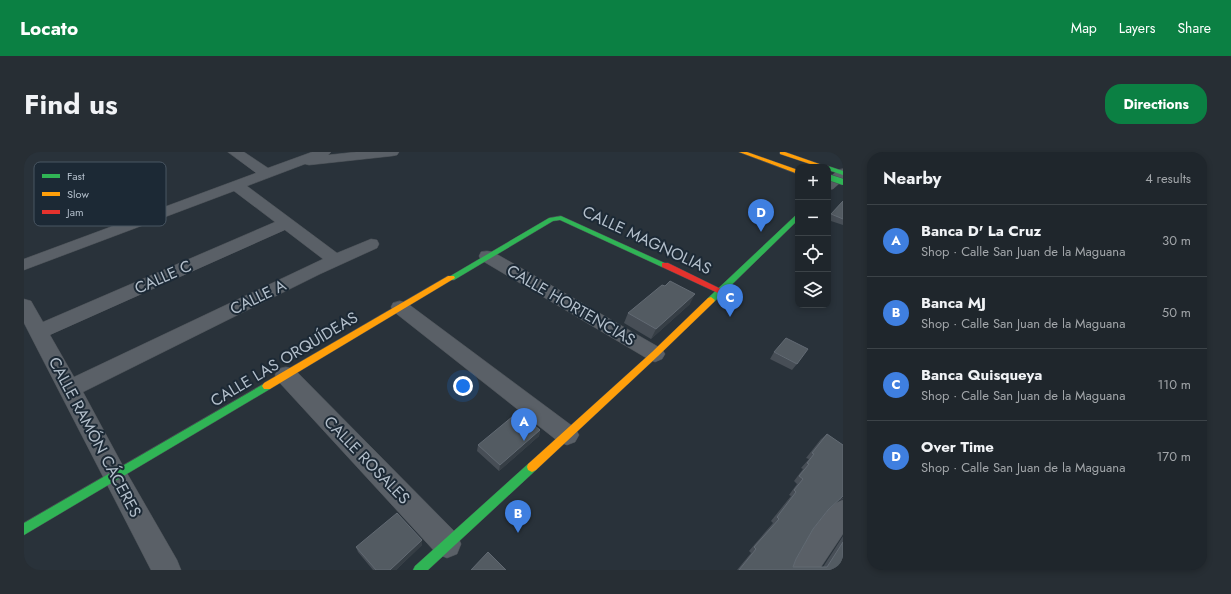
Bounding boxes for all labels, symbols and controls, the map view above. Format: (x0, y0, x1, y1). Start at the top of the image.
text: Locato (20, 15, 78, 42)
text: Map (1071, 18, 1097, 38)
text: Layers (1119, 18, 1155, 38)
text: Share (1177, 18, 1211, 38)
text: Find us (24, 84, 118, 125)
button: Directions (1105, 84, 1207, 124)
legend (34, 162, 166, 226)
map controls (795, 164, 831, 308)
button: + (795, 164, 831, 200)
text: Nearby (883, 166, 941, 190)
text: Fast (67, 168, 85, 184)
text: 4 results (1145, 169, 1191, 188)
text: Slow (67, 186, 89, 202)
pin: D (748, 199, 774, 232)
street label: CALLE MAGNOLIAS (579, 200, 716, 280)
button: − (795, 200, 831, 236)
text: Jam (65, 204, 84, 220)
text: Banca D' La Cruz (921, 220, 1041, 242)
text: A (891, 231, 901, 250)
text: 30 m (1162, 231, 1191, 250)
button: locate (795, 236, 831, 272)
text: Shop · Calle San Juan de la Maguana (921, 242, 1125, 261)
street label: CALLE C (131, 254, 195, 300)
street label: CALLE HORTENCIAS (502, 259, 640, 351)
button: layers (795, 272, 831, 308)
street label: CALLE A (226, 273, 290, 320)
pin: C (717, 284, 743, 317)
text: Banca MJ (921, 292, 986, 314)
text: B (892, 303, 900, 322)
text: 50 m (1162, 303, 1191, 322)
street label: CALLE LAS ORQUÍDEAS (206, 306, 362, 412)
text: Shop · Calle San Juan de la Maguana (921, 314, 1125, 333)
street label: CALLE RAMÓN CÁCERES (43, 353, 147, 521)
text: Banca Quisqueya (921, 364, 1042, 386)
text: C (891, 375, 901, 394)
text: 110 m (1157, 375, 1191, 394)
your location (453, 376, 473, 396)
text: Shop · Calle San Juan de la Maguana (921, 386, 1125, 405)
pin: A (511, 408, 537, 441)
street label: CALLE ROSALES (319, 411, 415, 510)
text: Over Time (921, 436, 994, 458)
text: D (891, 447, 901, 466)
text: 170 m (1156, 447, 1191, 466)
text: Shop · Calle San Juan de la Maguana (921, 458, 1125, 477)
pin: B (505, 500, 531, 533)

